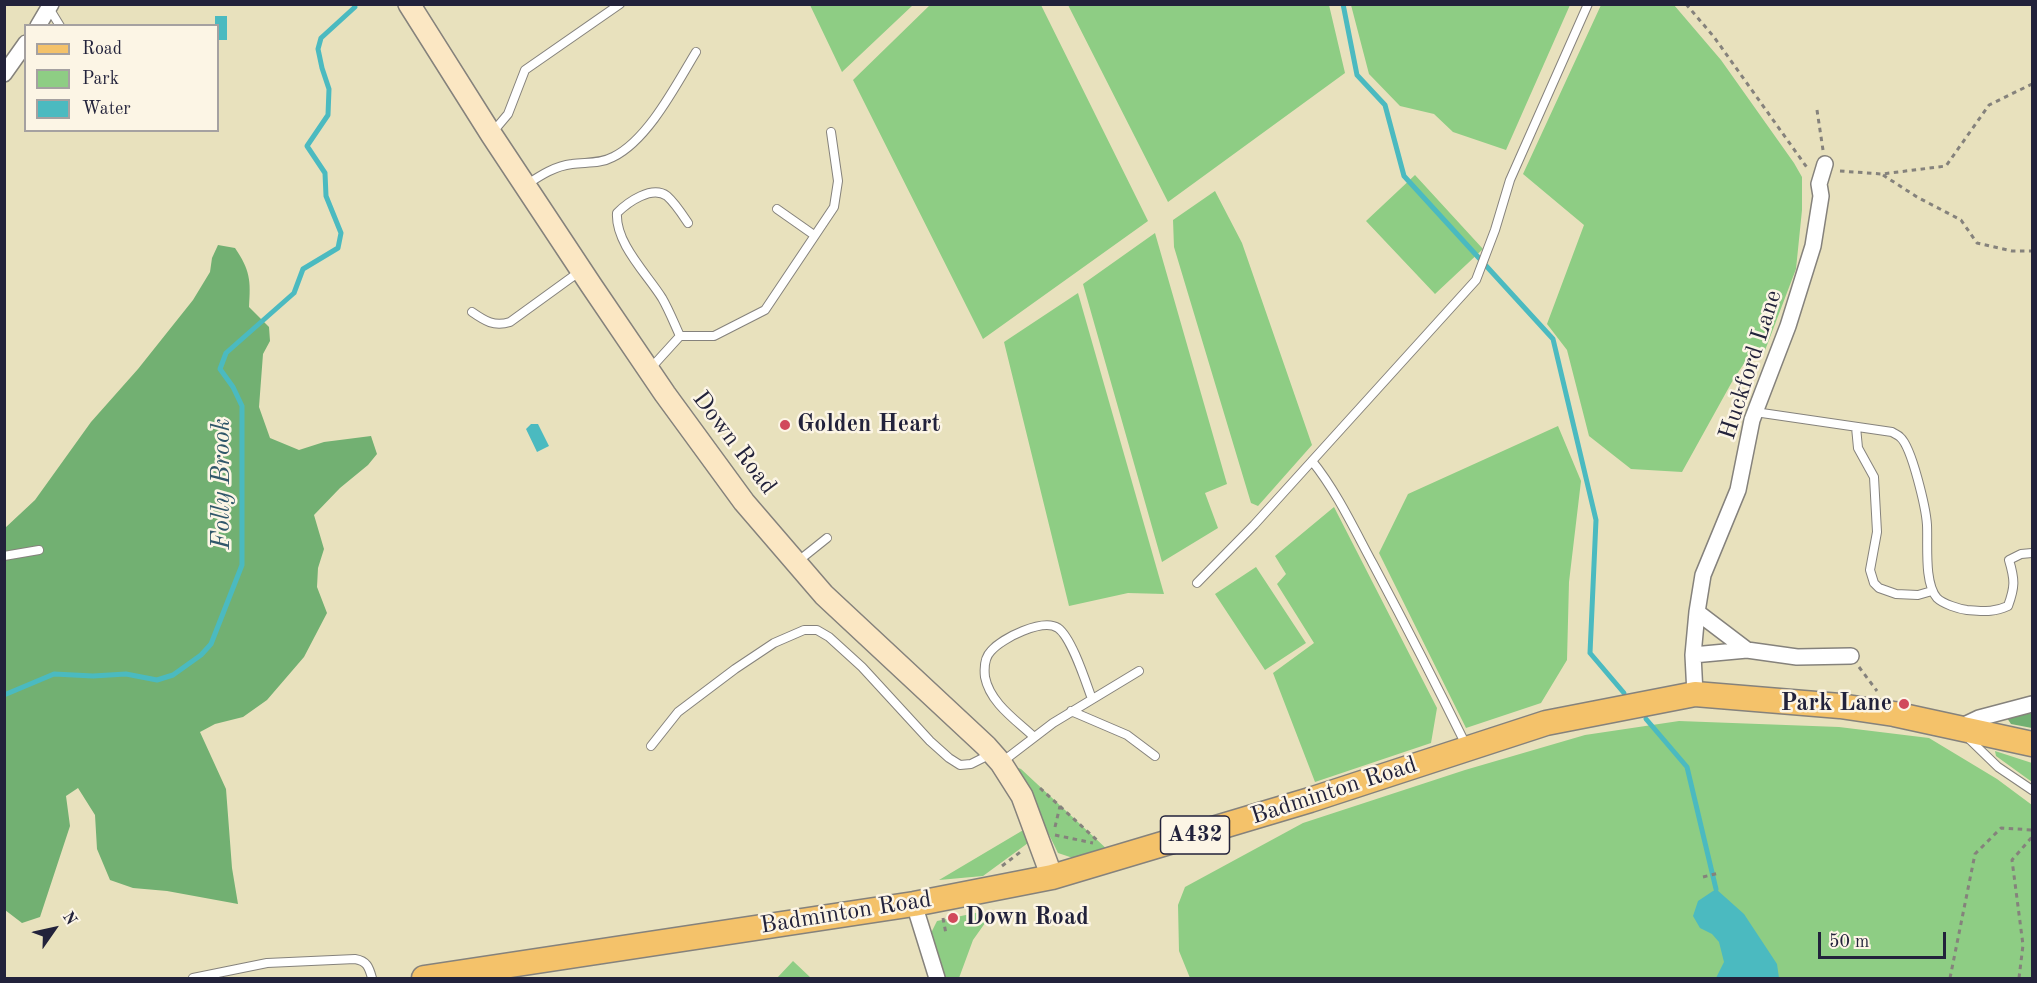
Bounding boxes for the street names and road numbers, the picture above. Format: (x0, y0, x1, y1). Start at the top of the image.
street label: Huckford Lane (1713, 287, 1789, 443)
street label: Down Road (686, 386, 782, 500)
street label: Badminton Road (1247, 751, 1421, 831)
road number: A432 (1160, 816, 1230, 854)
street label: Badminton Road (758, 885, 934, 941)

